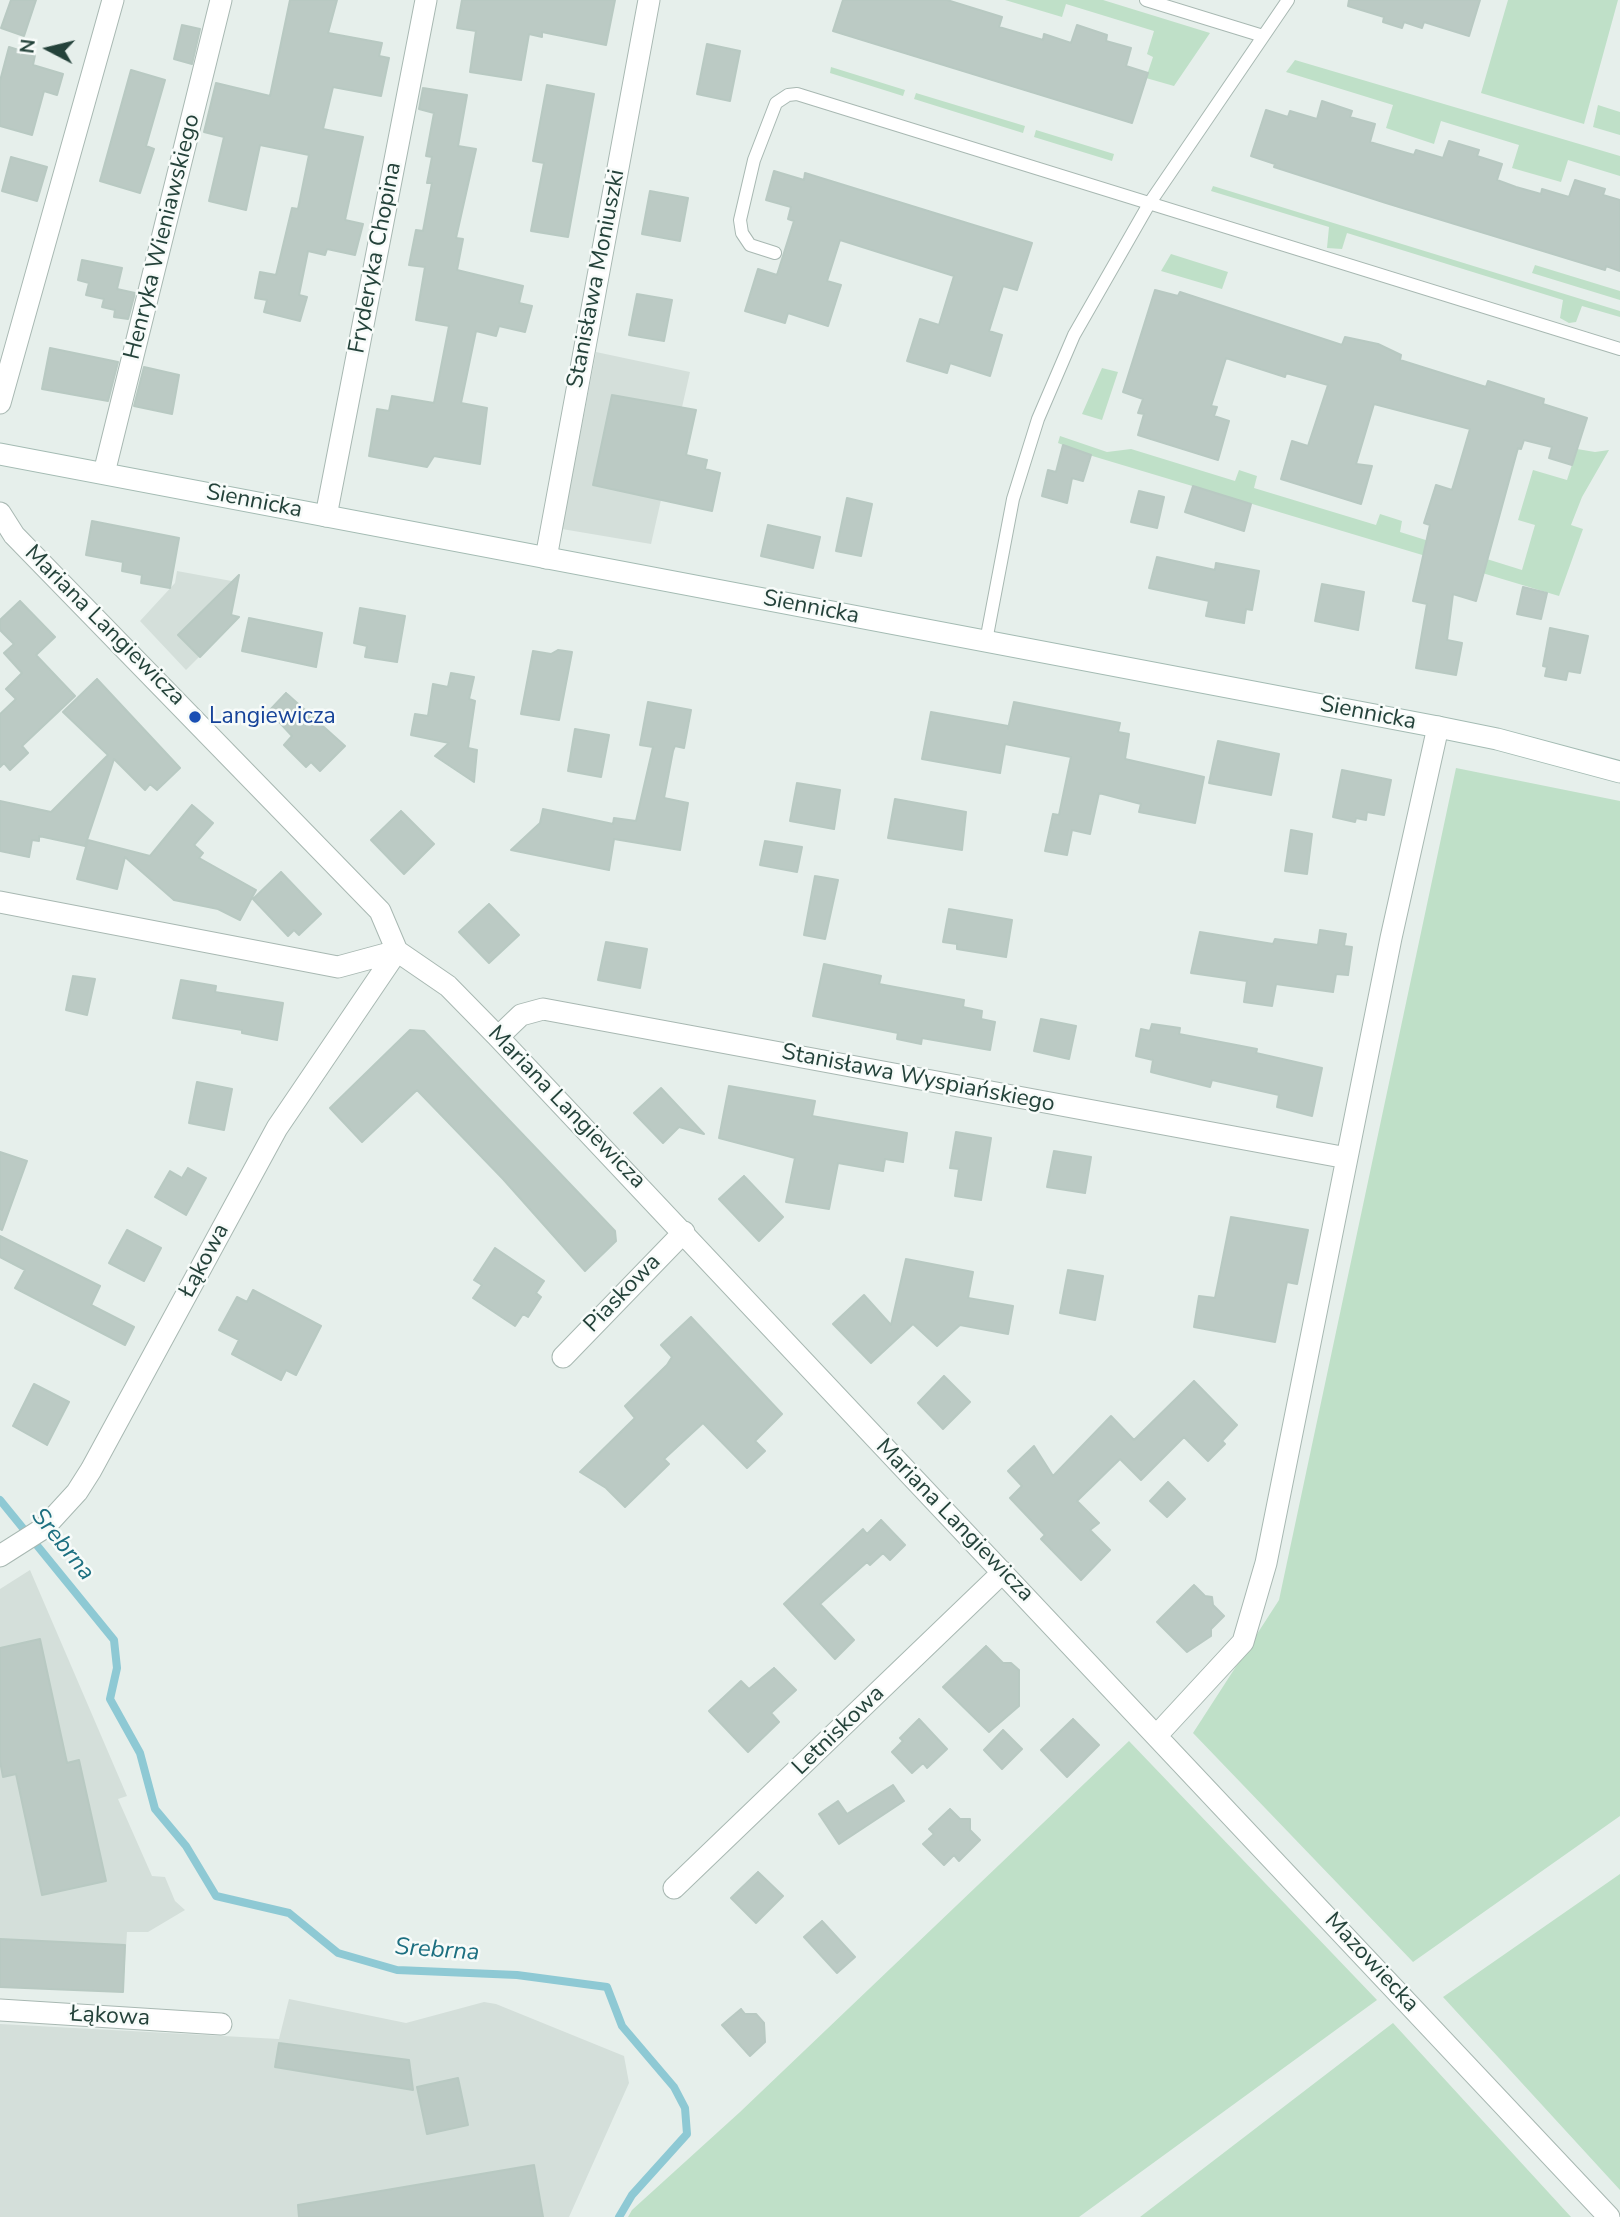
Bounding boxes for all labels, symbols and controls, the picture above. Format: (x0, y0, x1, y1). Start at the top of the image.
north arrow (14, 14, 84, 84)
text: N (14, 38, 42, 55)
street label: Henryka Wieniawskiego (119, 111, 207, 363)
street label: Fryderyka Chopina (344, 160, 408, 356)
street label: Stanisława Moniuszki (562, 167, 632, 391)
street label: Siennicka (204, 479, 304, 525)
street label: Mariana Langiewicza (18, 540, 190, 712)
street label: Siennicka (761, 585, 861, 631)
street label: Siennicka (1318, 691, 1418, 737)
place label: Langiewicza (209, 703, 336, 731)
marker: Langiewicza (187, 709, 203, 725)
street label: Mariana Langiewicza (481, 1021, 651, 1195)
street label: Stanisława Wyspiańskiego (779, 1039, 1057, 1119)
street label: Łąkowa (174, 1219, 236, 1303)
street label: Piaskowa (579, 1249, 667, 1339)
street label: Mariana Langiewicza (869, 1434, 1039, 1608)
water label: Srebrna (24, 1503, 100, 1587)
street label: Letniskowa (787, 1680, 891, 1782)
street label: Mazowiecka (1318, 1908, 1424, 2018)
water label: Srebrna (394, 1934, 480, 1968)
street label: Łąkowa (69, 2001, 151, 2033)

